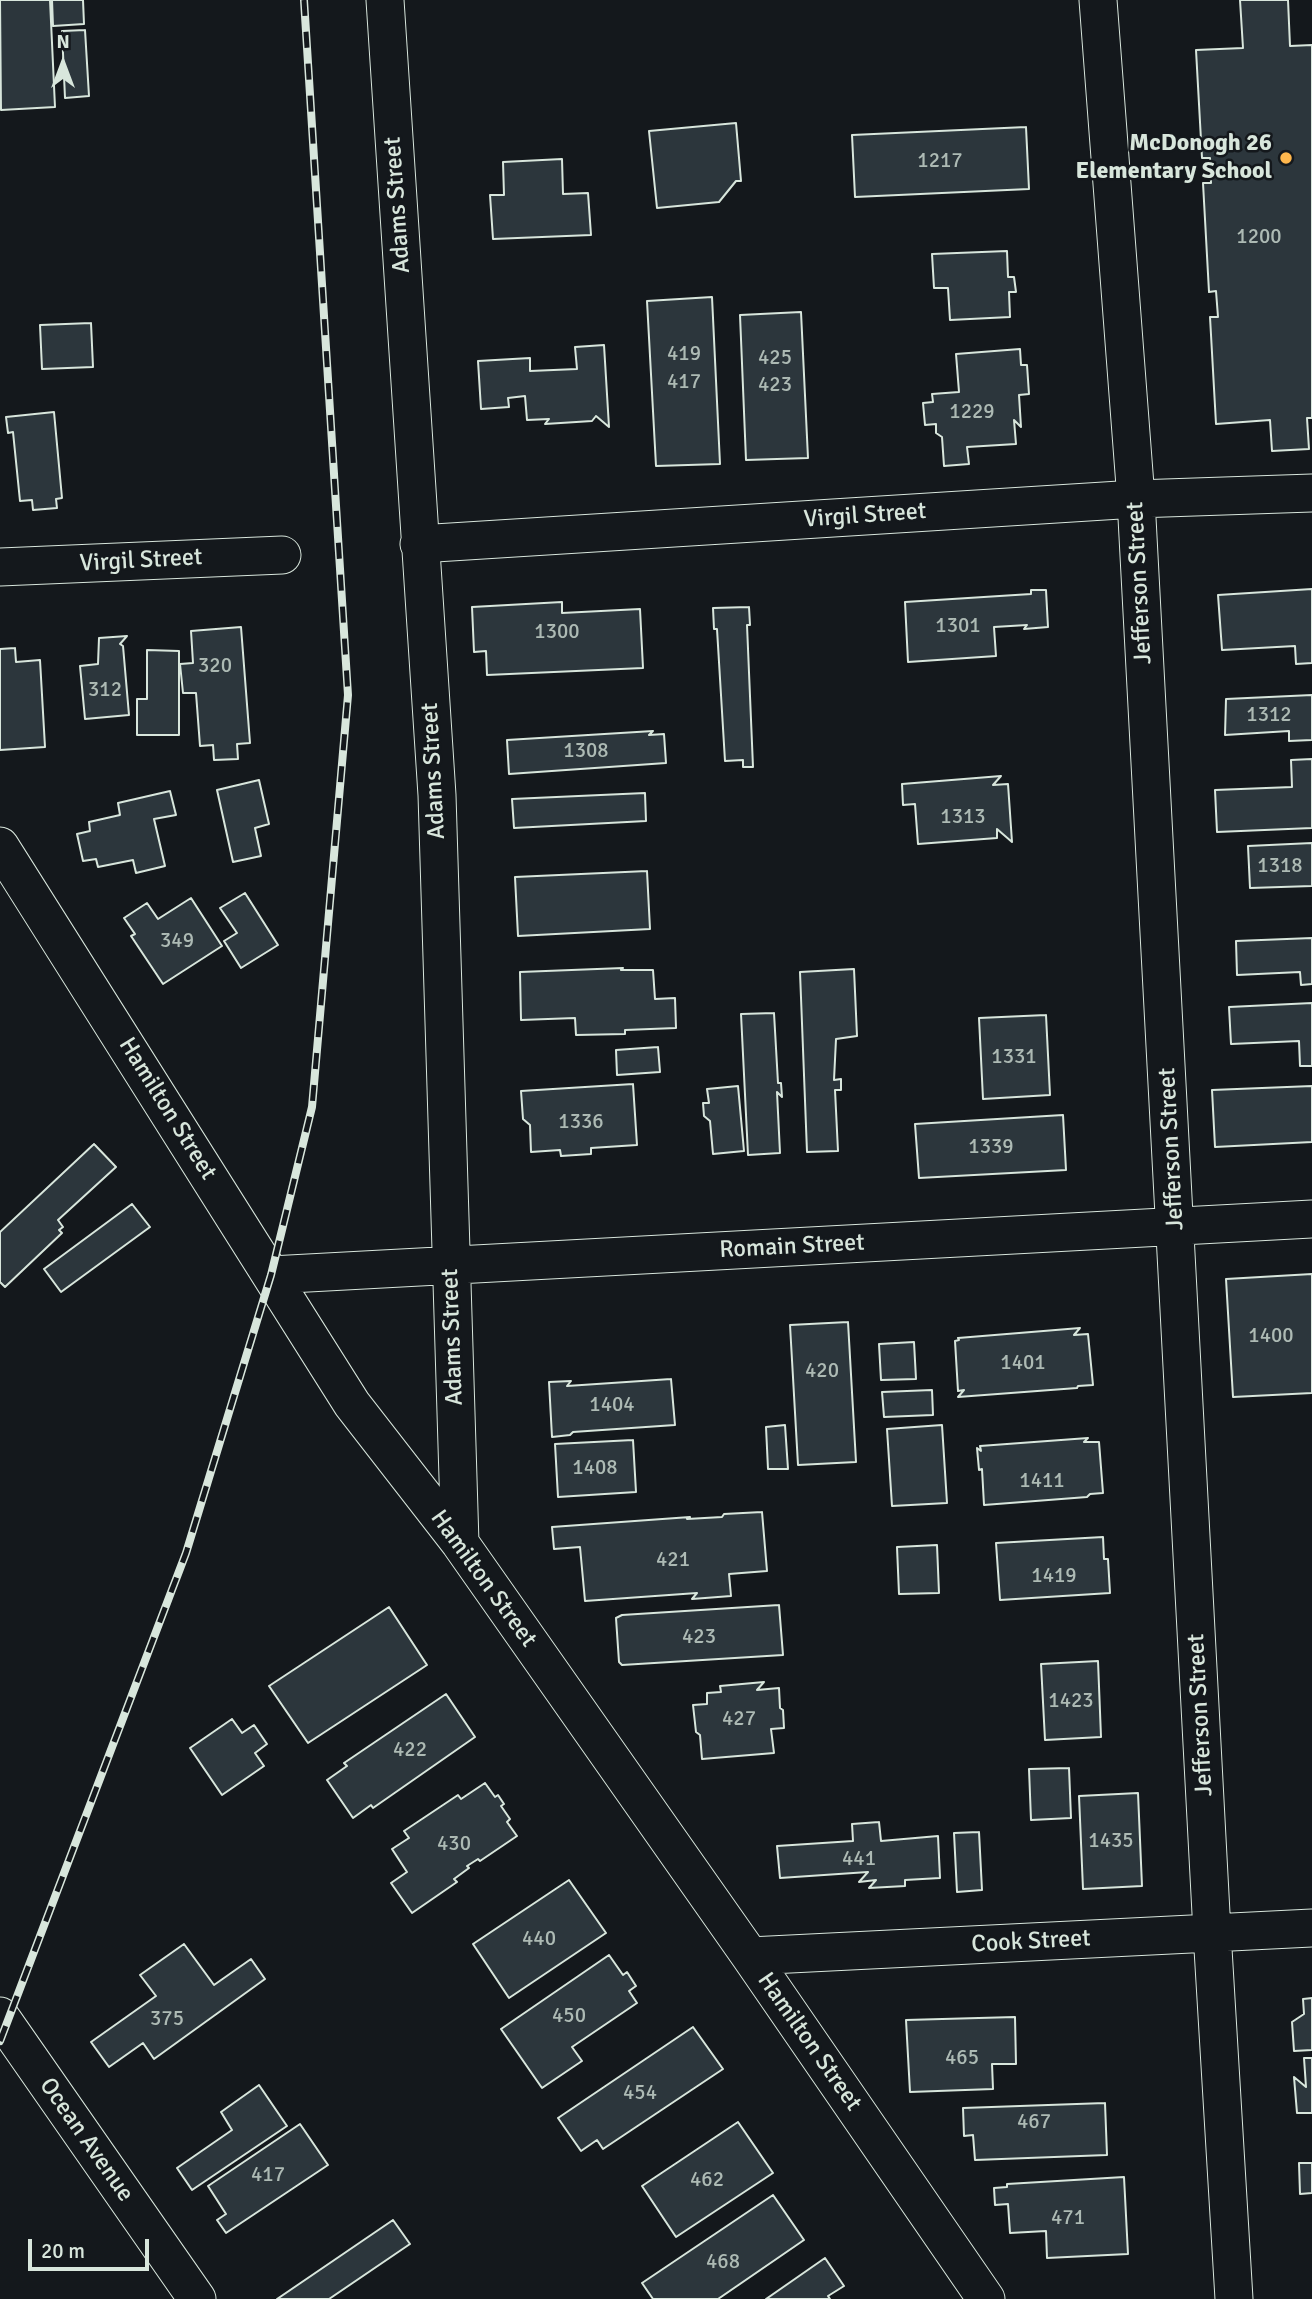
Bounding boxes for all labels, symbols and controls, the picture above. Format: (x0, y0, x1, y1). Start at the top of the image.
north arrow (28, 28, 98, 98)
text: N (56, 30, 70, 54)
place label: McDonogh 26 Elementary School (1075, 130, 1272, 186)
street label: Adams Street (379, 136, 417, 274)
house number: 1217 (917, 148, 963, 174)
marker: McDonogh 26 Elementary School (1278, 150, 1294, 166)
house number: 1200 (1236, 224, 1282, 250)
house number: 419 (667, 341, 701, 367)
house number: 425 (758, 345, 792, 371)
house number: 417 (667, 369, 701, 395)
house number: 423 (758, 372, 792, 398)
house number: 1229 (949, 399, 995, 425)
street label: Virgil Street (803, 497, 927, 535)
street label: Jefferson Street (1121, 501, 1159, 665)
street label: Virgil Street (79, 543, 203, 579)
house number: 1301 (935, 613, 981, 639)
house number: 1300 (534, 619, 580, 645)
house number: 320 (198, 653, 232, 679)
house number: 312 (88, 677, 122, 703)
street label: Adams Street (416, 702, 452, 840)
house number: 1312 (1246, 702, 1292, 728)
house number: 1308 (563, 738, 609, 764)
house number: 1313 (940, 804, 986, 830)
house number: 1318 (1257, 853, 1303, 879)
house number: 349 (160, 928, 194, 954)
street label: Hamilton Street (112, 1033, 222, 1185)
house number: 1331 (991, 1044, 1037, 1070)
street label: Jefferson Street (1153, 1067, 1191, 1231)
house number: 1336 (558, 1109, 604, 1135)
house number: 1339 (968, 1134, 1014, 1160)
street label: Romain Street (719, 1229, 865, 1265)
street label: Adams Street (436, 1268, 470, 1406)
house number: 1400 (1248, 1323, 1294, 1349)
house number: 1401 (1000, 1350, 1046, 1376)
house number: 420 (805, 1358, 839, 1384)
house number: 1404 (589, 1392, 635, 1418)
house number: 1408 (572, 1455, 618, 1481)
house number: 1411 (1019, 1468, 1065, 1494)
street label: Hamilton Street (424, 1505, 542, 1653)
house number: 421 (656, 1547, 690, 1573)
house number: 1419 (1031, 1563, 1077, 1589)
house number: 423 (682, 1624, 716, 1650)
street label: Jefferson Street (1182, 1633, 1220, 1797)
house number: 1423 (1048, 1688, 1094, 1714)
house number: 427 (722, 1706, 756, 1732)
house number: 422 (393, 1737, 427, 1763)
house number: 1435 (1088, 1828, 1134, 1854)
house number: 430 (437, 1831, 471, 1857)
house number: 441 (842, 1846, 876, 1872)
street label: Cook Street (971, 1925, 1091, 1959)
house number: 440 (522, 1926, 556, 1952)
street label: Hamilton Street (751, 1967, 867, 2117)
house number: 450 (552, 2003, 586, 2029)
house number: 375 (150, 2006, 184, 2032)
house number: 465 (945, 2045, 979, 2071)
street label: Ocean Avenue (33, 2073, 139, 2207)
house number: 454 (623, 2080, 657, 2106)
house number: 467 (1017, 2109, 1051, 2135)
house number: 417 (251, 2162, 285, 2188)
house number: 462 (690, 2167, 724, 2193)
house number: 471 (1051, 2205, 1085, 2231)
scale bar (32, 2226, 152, 2270)
text: 20 m (41, 2238, 85, 2264)
house number: 468 (706, 2249, 740, 2275)

